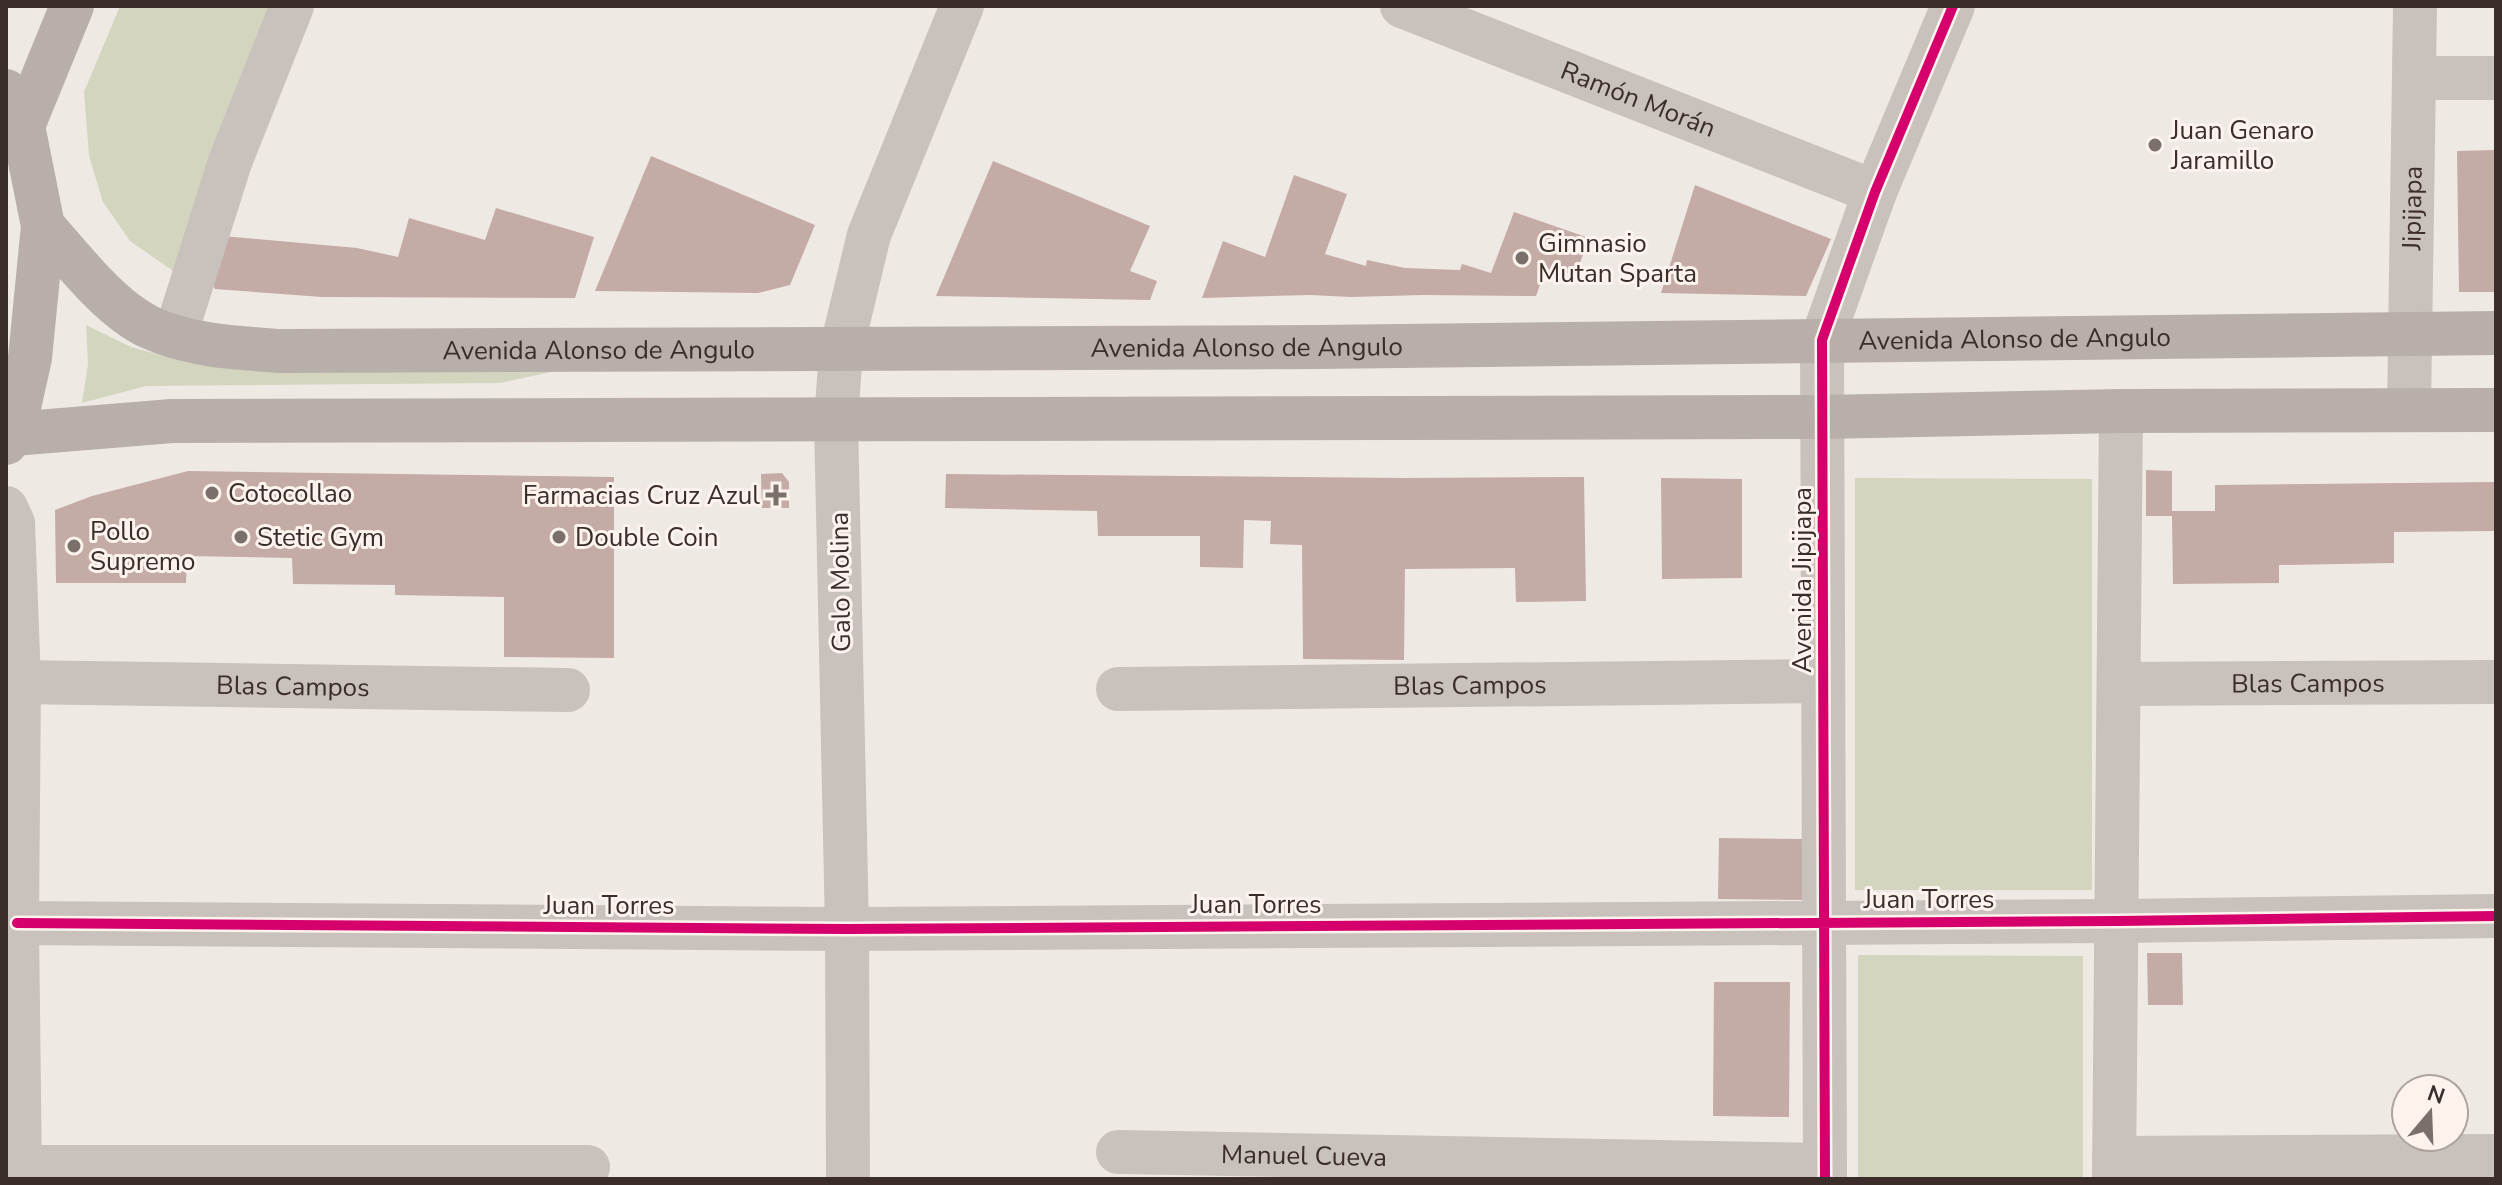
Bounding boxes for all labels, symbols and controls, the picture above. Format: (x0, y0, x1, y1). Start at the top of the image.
street label: Ramón Morán (1556, 53, 1721, 146)
place label: Juan Genaro Jaramillo (2170, 113, 2314, 178)
marker: Juan Genaro Jaramillo (2146, 136, 2164, 154)
street label: Jipijapa (2394, 165, 2431, 252)
place label: Gimnasio Mutan Sparta (1538, 226, 1697, 291)
marker: Gimnasio Mutan Sparta (1513, 249, 1531, 267)
street label: Avenida Alonso de Angulo (1858, 320, 2171, 359)
street label: Avenida Alonso de Angulo (1090, 329, 1403, 366)
street label: Avenida Alonso de Angulo (442, 332, 755, 368)
place label: Cotocollao (228, 476, 352, 511)
place label: Farmacias Cruz Azul (523, 478, 760, 513)
marker: Cotocollao (203, 484, 221, 502)
marker: Farmacias Cruz Azul (767, 486, 785, 504)
street label: Avenida Jipijapa (1785, 487, 1820, 673)
street label: Galo Molina (822, 512, 859, 652)
place label: Pollo Supremo (90, 514, 195, 579)
place label: Stetic Gym (257, 520, 384, 555)
place label: Double Coin (575, 520, 718, 555)
marker: Stetic Gym (232, 528, 250, 546)
marker: Double Coin (550, 528, 568, 546)
marker: Pollo Supremo (65, 537, 83, 555)
street label: Blas Campos (2231, 666, 2385, 701)
street label: Blas Campos (1393, 667, 1547, 704)
street label: Blas Campos (216, 668, 370, 705)
street label: Juan Torres (1862, 882, 1995, 917)
street label: Juan Torres (1189, 887, 1322, 922)
street label: Juan Torres (542, 888, 675, 923)
north arrow (2390, 1073, 2470, 1153)
text: N (2424, 1078, 2449, 1112)
street label: Manuel Cueva (1221, 1137, 1387, 1175)

